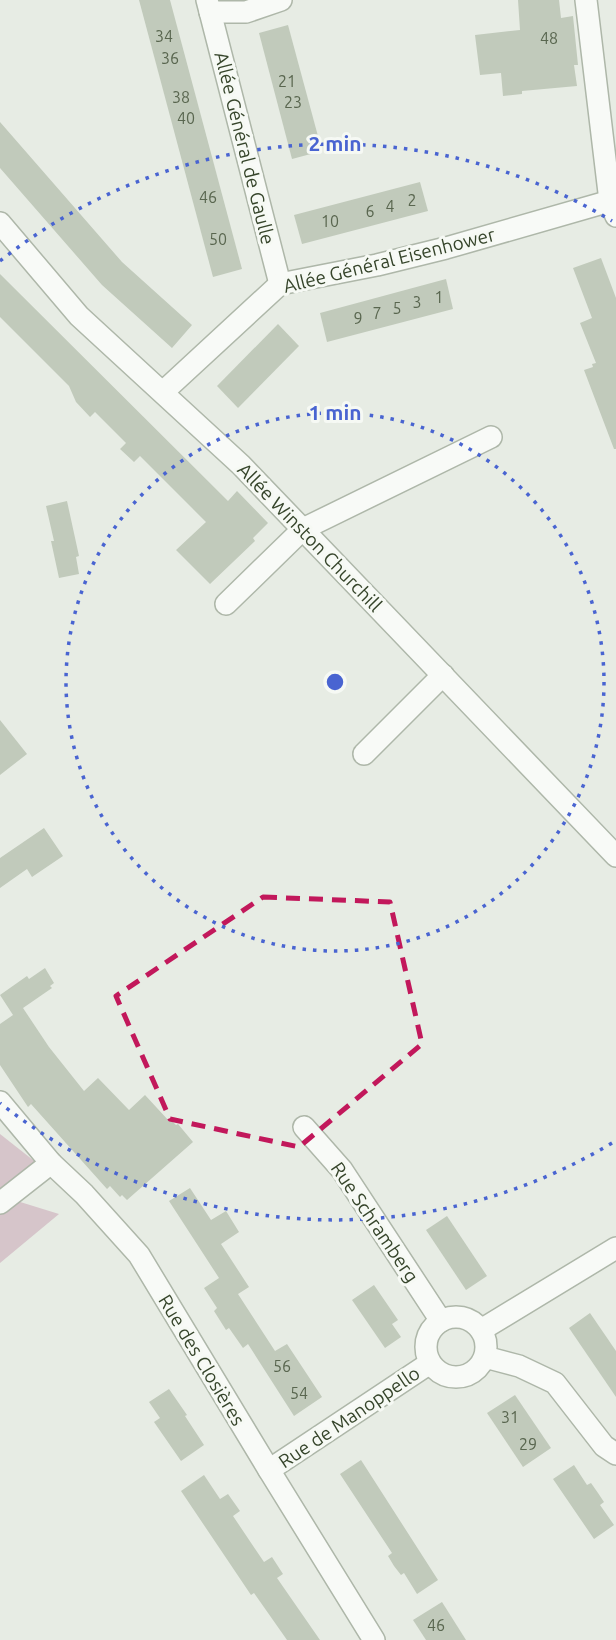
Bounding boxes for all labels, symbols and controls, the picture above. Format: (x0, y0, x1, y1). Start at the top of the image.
house number: 34 (155, 27, 173, 45)
house number: 48 (540, 29, 558, 47)
house number: 36 (161, 49, 179, 67)
street label: Allée Général de Gaulle (210, 49, 280, 247)
house number: 21 (278, 72, 296, 90)
house number: 38 (172, 88, 190, 106)
house number: 23 (284, 93, 302, 111)
house number: 40 (177, 109, 195, 127)
text: 2 min (308, 131, 362, 155)
house number: 46 (199, 188, 217, 206)
house number: 2 (407, 191, 417, 209)
house number: 4 (385, 197, 395, 215)
house number: 6 (365, 202, 375, 220)
house number: 10 (321, 212, 339, 230)
street label: Allée Général Eisenhower (281, 223, 497, 297)
house number: 50 (209, 230, 227, 248)
house number: 1 (434, 288, 444, 306)
house number: 3 (412, 293, 422, 311)
house number: 5 (392, 299, 402, 317)
house number: 7 (372, 304, 382, 322)
house number: 9 (353, 309, 363, 327)
text: 1 min (308, 400, 362, 424)
street label: Allée Winston Churchill (233, 458, 387, 616)
centre of rings (323, 670, 347, 694)
street label: Rue Schramberg (327, 1158, 423, 1286)
street label: Rue des Closières (154, 1291, 250, 1429)
house number: 56 (273, 1357, 291, 1375)
street label: Rue de Manoppello (274, 1362, 424, 1472)
house number: 54 (290, 1384, 308, 1402)
house number: 31 (501, 1408, 519, 1426)
house number: 29 (519, 1435, 537, 1453)
house number: 46 (427, 1616, 445, 1634)

